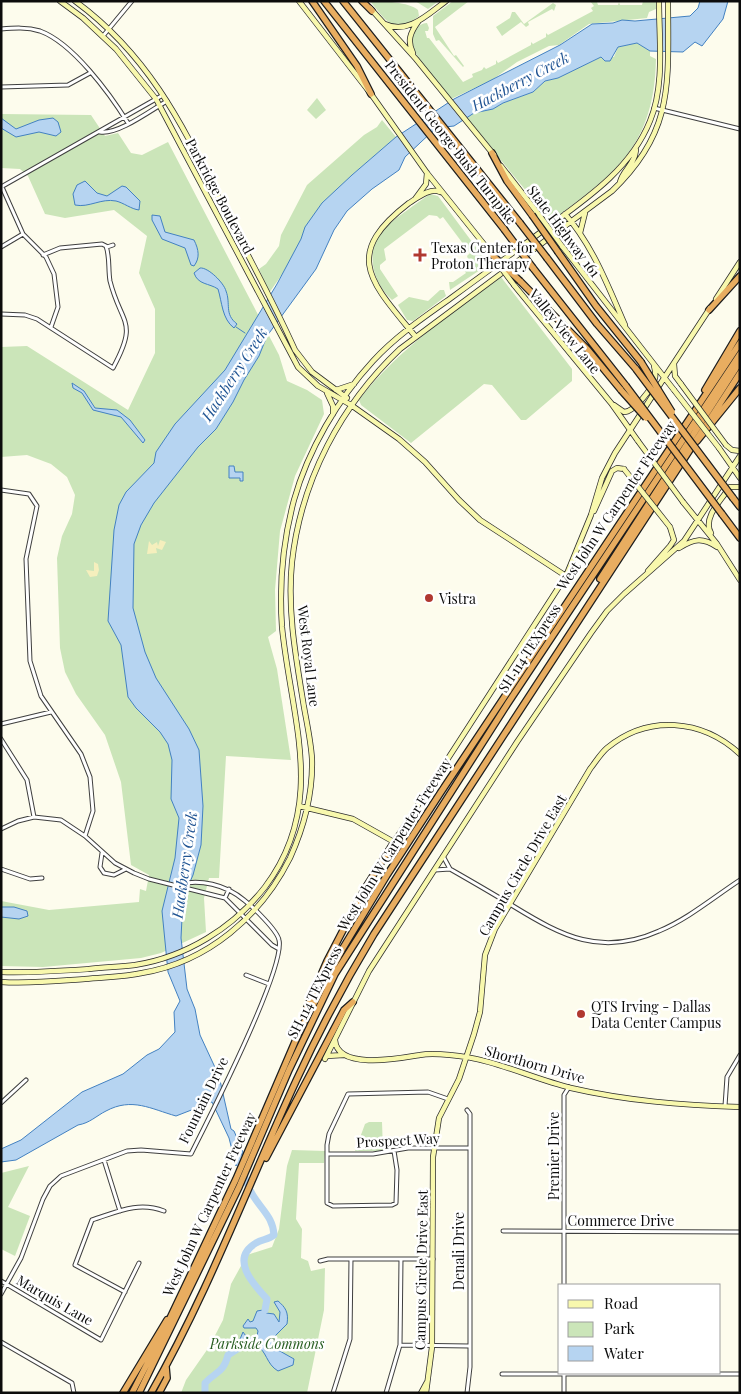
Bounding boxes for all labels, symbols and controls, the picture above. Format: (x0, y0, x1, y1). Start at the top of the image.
water label: Hackberry Creek (467, 47, 572, 116)
street label: President George Bush Turnpike (381, 56, 521, 228)
street label: Parkridge Boulevard (182, 135, 258, 257)
street label: State Highway 161 (523, 181, 605, 281)
place label: Texas Center for Proton Therapy (431, 238, 536, 273)
marker: Texas Center for Proton Therapy (413, 248, 427, 262)
street label: Valley View Lane (524, 284, 605, 377)
water label: Hackberry Creek (196, 323, 272, 425)
street label: West John W Carpenter Freeway (551, 416, 680, 594)
place label: Vistra (438, 589, 476, 608)
marker: Vistra (423, 592, 435, 604)
street label: SH 114 TEXpress (493, 600, 565, 696)
street label: West Royal Lane (293, 603, 325, 708)
street label: West John W Carpenter Freeway (332, 754, 455, 935)
street label: Campus Circle Drive East (474, 790, 571, 939)
water label: Hackberry Creek (166, 810, 201, 921)
street label: SH 114 TEXpress (282, 942, 346, 1042)
place label: QTS Irving - Dallas Data Center Campus (591, 997, 721, 1032)
marker: QTS Irving - Dallas Data Center Campus (575, 1008, 587, 1020)
street label: Shorthorn Drive (483, 1041, 587, 1087)
street label: Fountain Drive (174, 1054, 232, 1146)
street label: West John W Carpenter Freeway (158, 1109, 260, 1300)
street label: Premier Drive (544, 1112, 563, 1200)
street label: Prospect Way (356, 1128, 440, 1152)
street label: Campus Circle Drive East (410, 1189, 432, 1350)
street label: Commerce Drive (568, 1211, 674, 1230)
street label: Denali Drive (449, 1212, 468, 1290)
street label: Marquis Lane (13, 1270, 97, 1330)
legend (558, 1284, 721, 1374)
text: Road (604, 1293, 638, 1313)
text: Park (604, 1318, 636, 1338)
park label: Parkside Commons (209, 1334, 325, 1353)
text: Water (603, 1343, 644, 1363)

